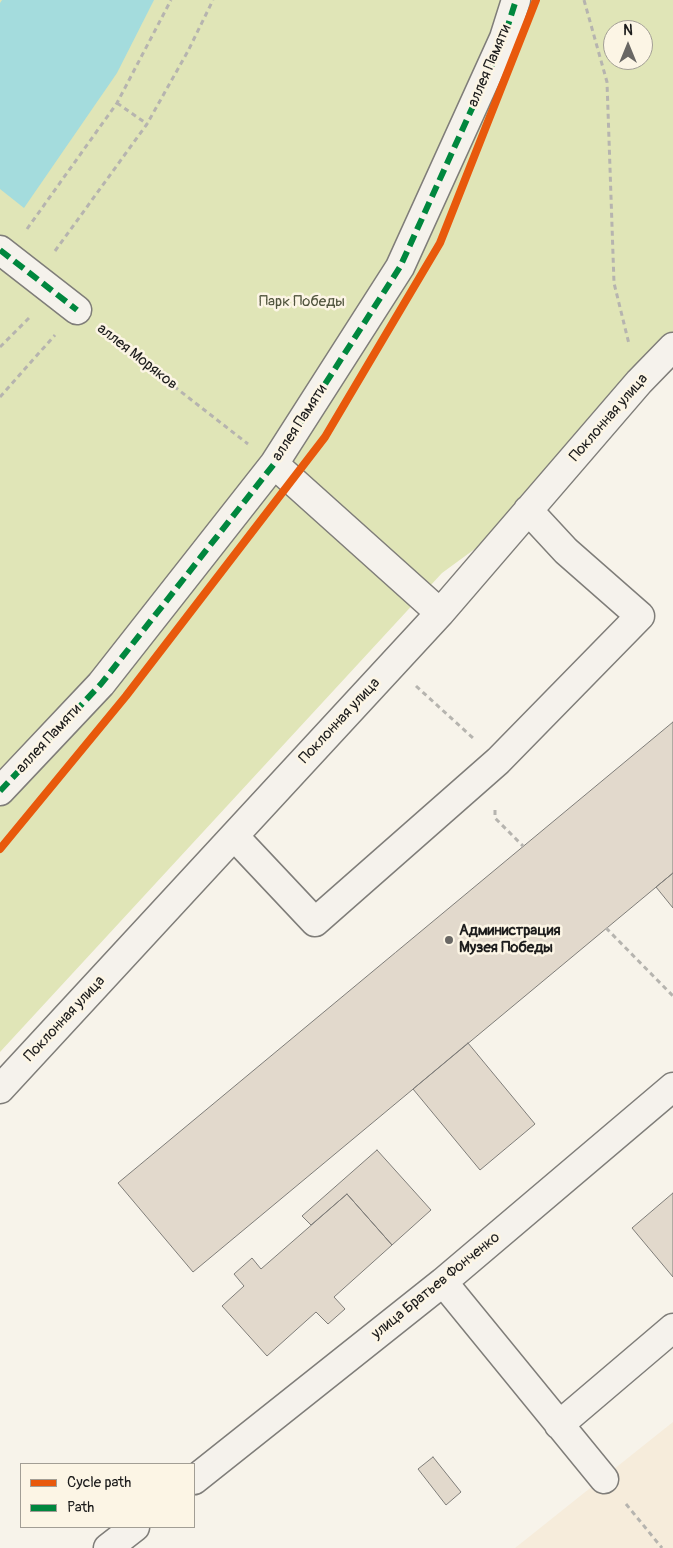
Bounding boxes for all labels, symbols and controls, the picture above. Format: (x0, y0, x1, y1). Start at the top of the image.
north arrow (603, 20, 653, 70)
street label: аллея Памяти (465, 22, 515, 110)
text: N (623, 22, 633, 39)
park label: Парк Победы (259, 293, 345, 311)
street label: аллея Моряков (93, 320, 181, 394)
street label: Поклонная улица (566, 370, 652, 466)
street label: аллея Памяти (269, 381, 331, 465)
street label: Поклонная улица (296, 675, 384, 767)
street label: аллея Памяти (13, 701, 85, 777)
place label: Администрация Музея Победы (459, 922, 560, 957)
marker: Администрация Музея Победы (443, 934, 455, 946)
street label: Поклонная улица (21, 973, 109, 1065)
street label: улица Братьев Фонченко (368, 1229, 504, 1343)
legend (20, 1463, 195, 1528)
text: Cycle path (67, 1473, 131, 1492)
text: Path (67, 1498, 94, 1517)

